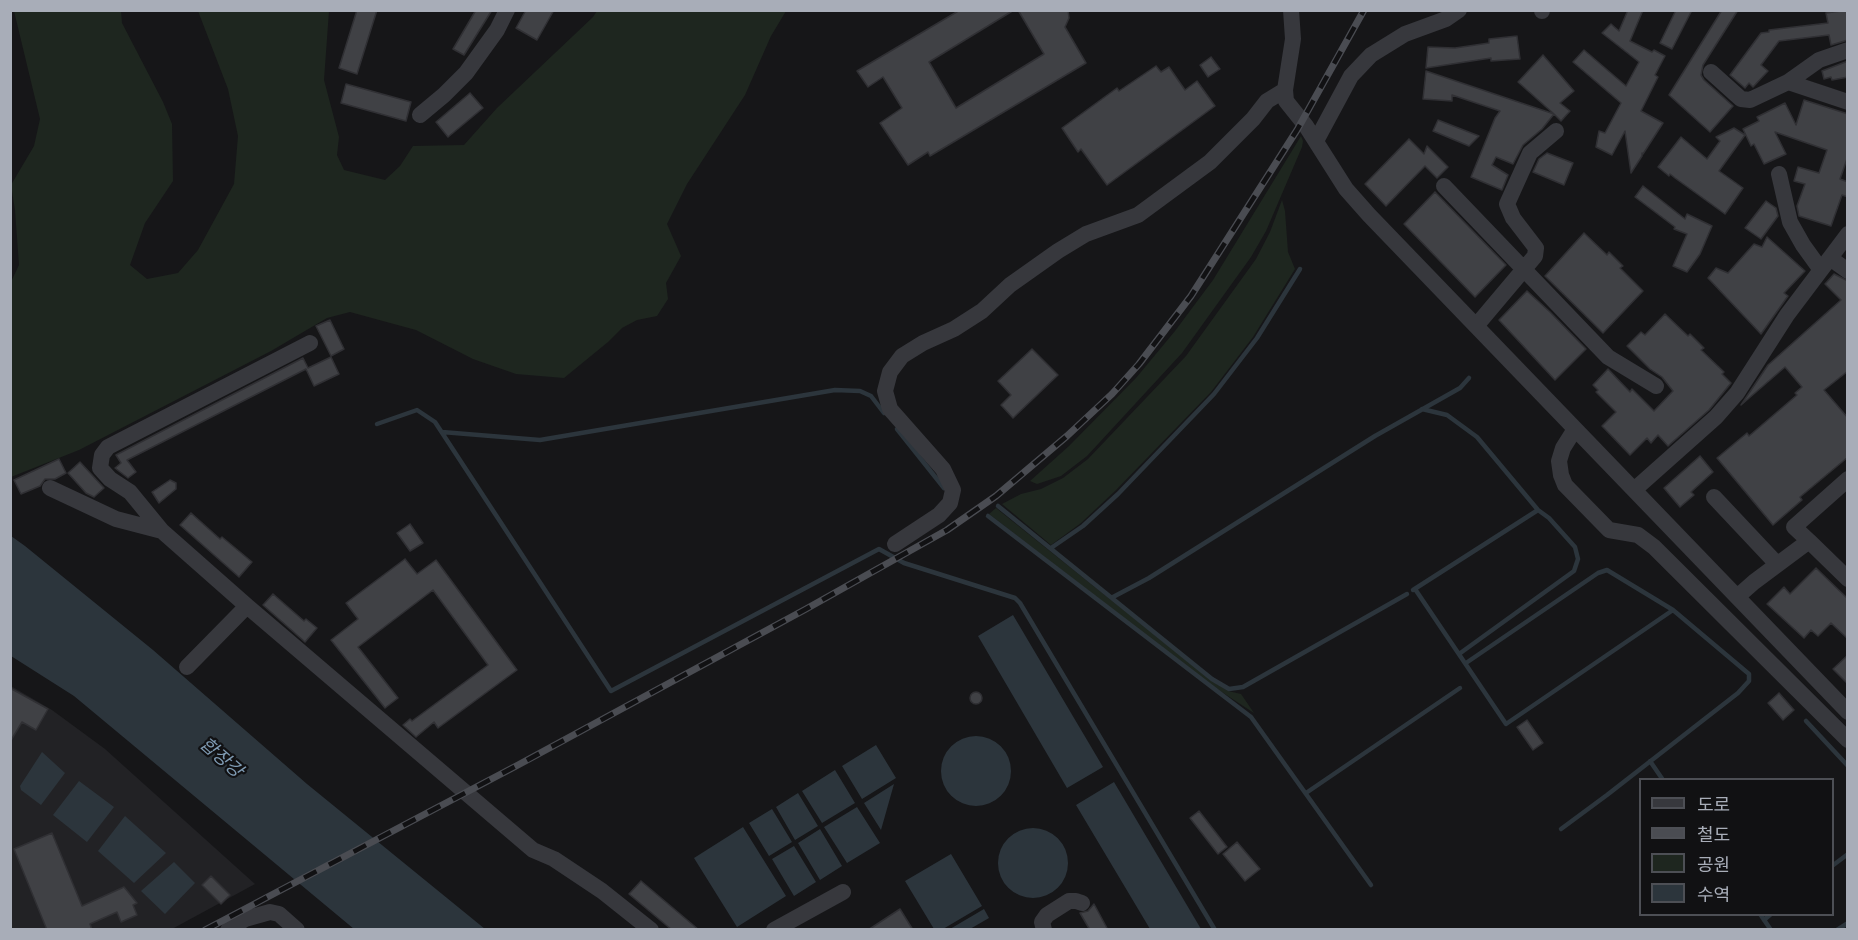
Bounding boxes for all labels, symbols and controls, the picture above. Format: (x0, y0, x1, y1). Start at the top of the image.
water label: 합장강 (195, 734, 247, 782)
legend (1639, 778, 1834, 916)
text: 도로 (1697, 793, 1730, 816)
text: 철도 (1697, 823, 1730, 846)
text: 공원 (1697, 853, 1730, 876)
text: 수역 (1697, 883, 1730, 906)

